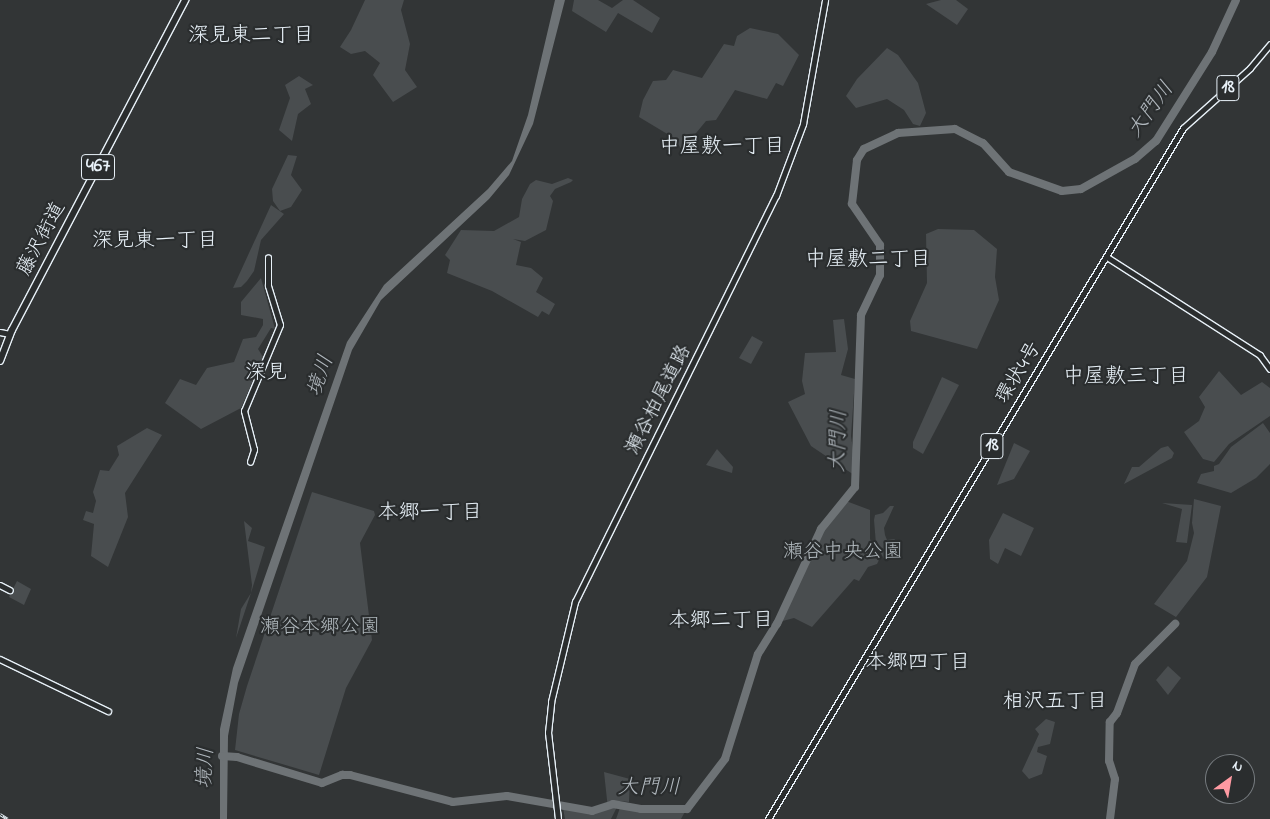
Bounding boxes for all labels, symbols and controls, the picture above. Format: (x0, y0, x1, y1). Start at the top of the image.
district label: 深見東二丁目 (188, 23, 314, 49)
road number: 18 (1216, 72, 1240, 105)
water label: 大門川 (1122, 77, 1180, 143)
district label: 中屋敷一丁目 (659, 134, 785, 160)
road number: 467 (80, 150, 116, 183)
street label: 藤沢街道 (13, 198, 71, 280)
district label: 深見東一丁目 (92, 228, 218, 254)
district label: 中屋敷二丁目 (805, 247, 931, 273)
street label: 環状4号 (991, 338, 1047, 408)
street label: 瀬谷柏尾道路 (621, 341, 697, 459)
water label: 境川 (302, 352, 340, 400)
district label: 深見 (245, 360, 287, 386)
district label: 中屋敷三丁目 (1063, 364, 1189, 390)
water label: 大門川 (825, 409, 853, 473)
road number: 18 (980, 430, 1004, 462)
district label: 本郷一丁目 (378, 500, 482, 526)
park label: 瀬谷中央公園 (783, 540, 903, 564)
district label: 本郷二丁目 (669, 608, 773, 634)
park label: 瀬谷本郷公園 (260, 615, 380, 639)
district label: 本郷四丁目 (866, 650, 970, 676)
district label: 相沢五丁目 (1003, 689, 1107, 715)
water label: 境川 (192, 746, 220, 790)
north arrow (1205, 754, 1255, 804)
text: N (1228, 755, 1247, 778)
water label: 大門川 (618, 775, 680, 801)

